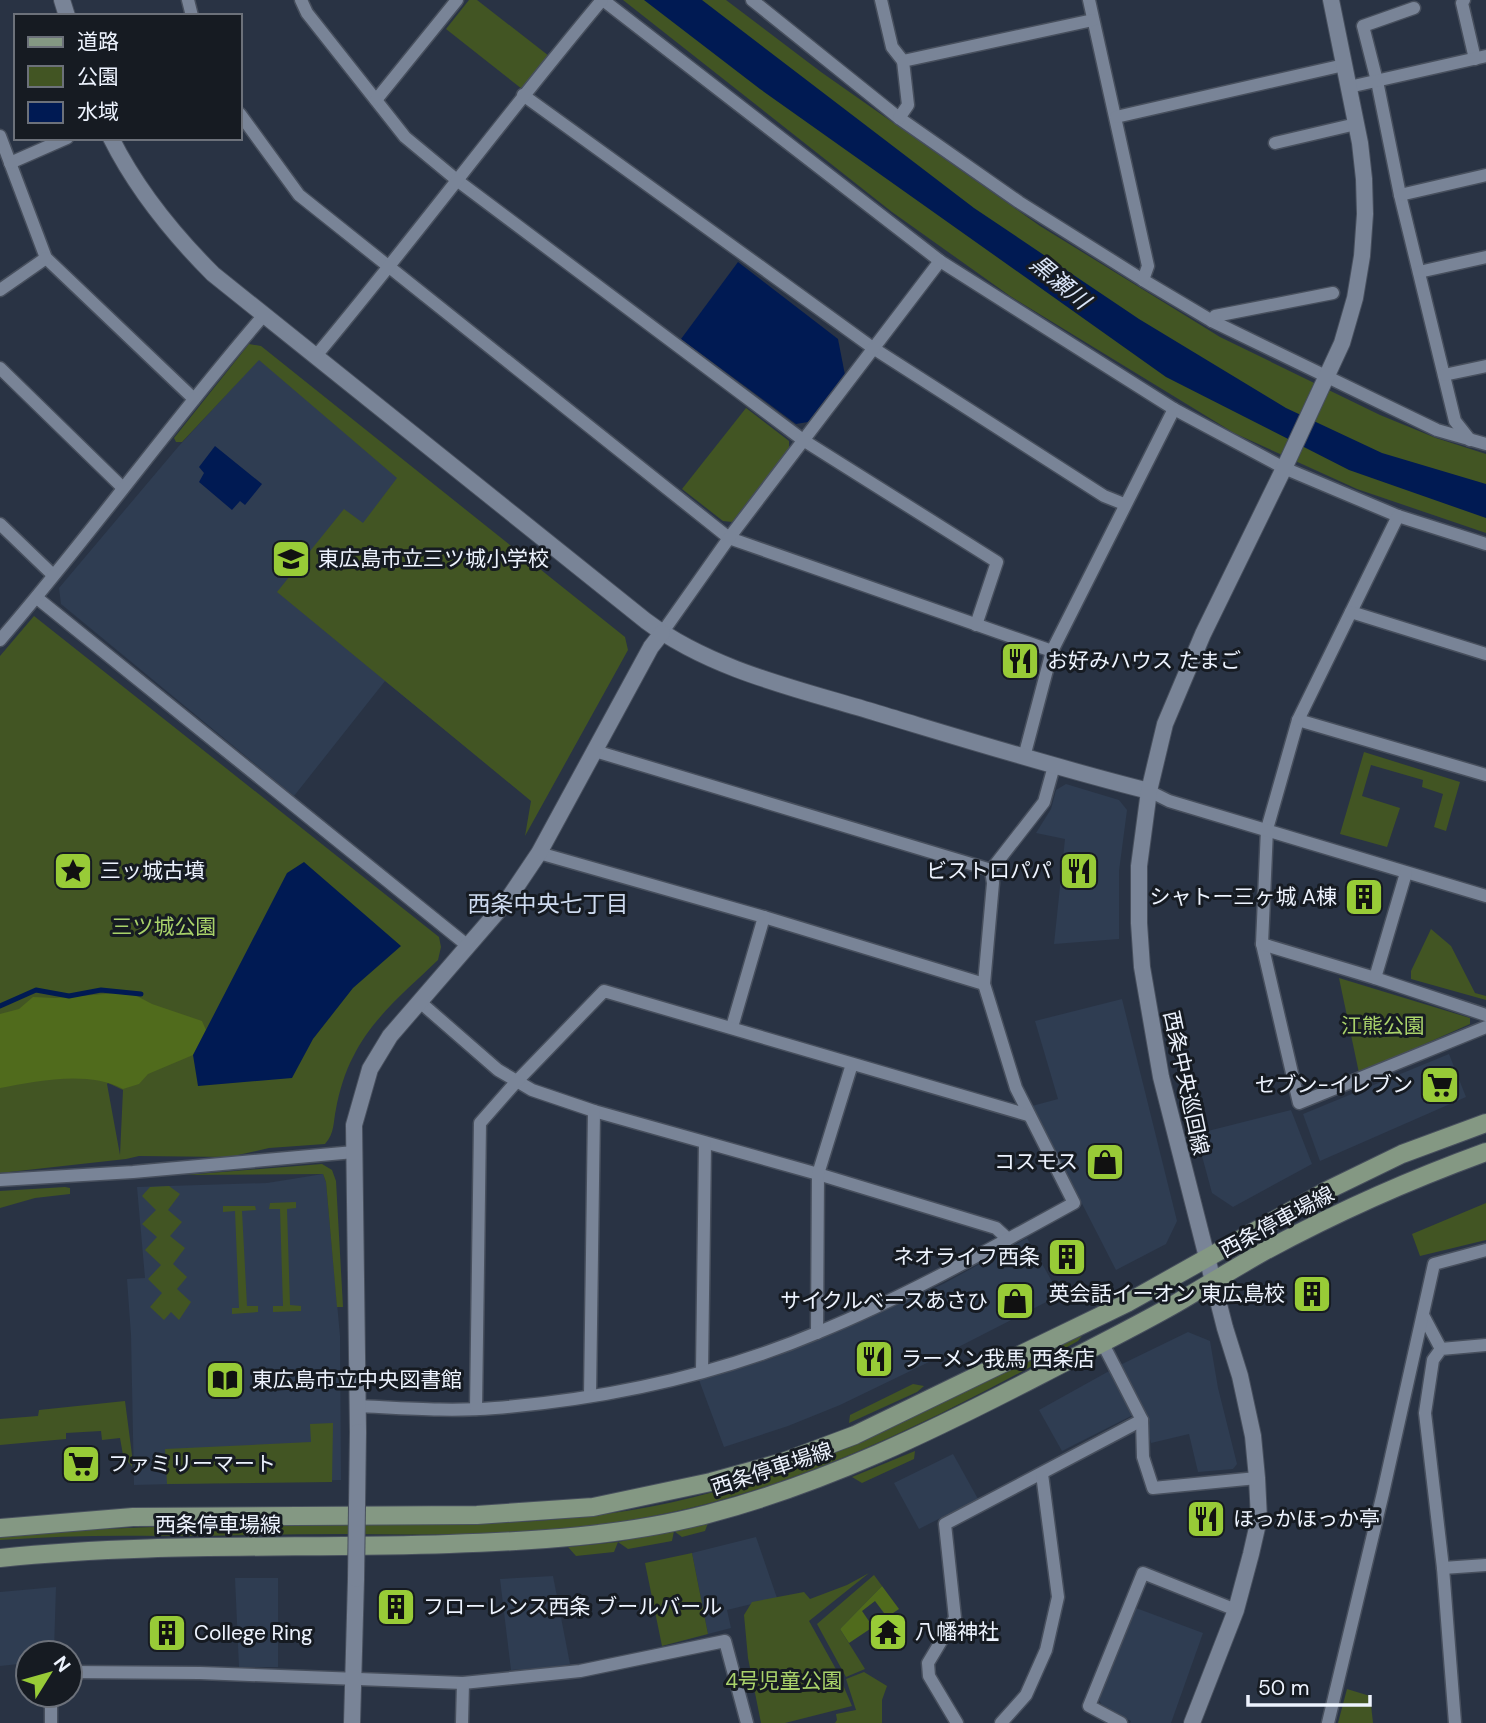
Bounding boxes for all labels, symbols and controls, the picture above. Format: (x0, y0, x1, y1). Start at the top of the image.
legend (14, 14, 242, 140)
text: 道路 (77, 28, 119, 56)
text: 公園 (77, 63, 119, 91)
text: 水域 (77, 98, 119, 126)
water label: 黒瀬川 (1024, 248, 1098, 318)
school or university icon: 東広島市立三ツ城小学校 (270, 538, 312, 580)
place label: 東広島市立三ツ城小学校 (318, 545, 549, 573)
restaurant icon: お好みハウス たまご (999, 640, 1041, 682)
place label: お好みハウス たまご (1047, 647, 1241, 675)
place icon: 三ッ城古墳 (52, 850, 94, 892)
restaurant icon: ビストロパパ (1058, 850, 1100, 892)
place label: 三ッ城古墳 (100, 857, 205, 885)
place label: ビストロパパ (926, 857, 1052, 885)
building icon: シャトー三ヶ城 A棟 (1343, 876, 1385, 918)
place label: シャトー三ヶ城 A棟 (1149, 883, 1337, 911)
district label: 西条中央七丁目 (468, 889, 629, 919)
park label: 三ツ城公園 (112, 913, 217, 941)
street label: 西条中央巡回線 (1157, 1008, 1215, 1158)
park label: 江熊公園 (1341, 1012, 1425, 1040)
supermarket icon: セブン-イレブン (1419, 1064, 1461, 1106)
place label: セブン-イレブン (1255, 1071, 1413, 1099)
shop icon: コスモス (1084, 1141, 1126, 1183)
place label: コスモス (994, 1148, 1078, 1176)
street label: 西条停車場線 (1215, 1180, 1339, 1264)
building icon: ネオライフ西条 (1046, 1236, 1088, 1278)
place label: ネオライフ西条 (893, 1243, 1040, 1271)
building icon: 英会話イーオン 東広島校 (1291, 1273, 1333, 1315)
shop icon: サイクルベースあさひ (994, 1280, 1036, 1322)
place label: 英会話イーオン 東広島校 (1048, 1280, 1285, 1308)
place label: サイクルベースあさひ (780, 1287, 988, 1315)
restaurant icon: ラーメン我馬 西条店 (853, 1338, 895, 1380)
place label: ラーメン我馬 西条店 (901, 1345, 1095, 1373)
library icon: 東広島市立中央図書館 (204, 1359, 246, 1401)
place label: 東広島市立中央図書館 (252, 1366, 462, 1394)
street label: 西条停車場線 (708, 1436, 836, 1502)
supermarket icon: ファミリーマート (60, 1443, 102, 1485)
place label: ファミリーマート (108, 1450, 276, 1478)
restaurant icon: ほっかほっか亭 (1185, 1498, 1227, 1540)
place label: ほっかほっか亭 (1233, 1505, 1380, 1533)
street label: 西条停車場線 (155, 1511, 281, 1539)
building icon: フローレンス西条 ブールバール (375, 1586, 417, 1628)
place label: フローレンス西条 ブールバール (423, 1593, 722, 1621)
temple icon: 八幡神社 (867, 1611, 909, 1653)
building icon: College Ring (146, 1612, 188, 1654)
place label: 八幡神社 (915, 1618, 999, 1646)
place label: College Ring (194, 1619, 313, 1647)
north arrow (14, 1639, 84, 1709)
text: N (48, 1651, 76, 1677)
scale bar (1248, 1664, 1370, 1708)
park label: 4号児童公園 (725, 1667, 843, 1695)
text: 50 m (1258, 1674, 1309, 1702)

